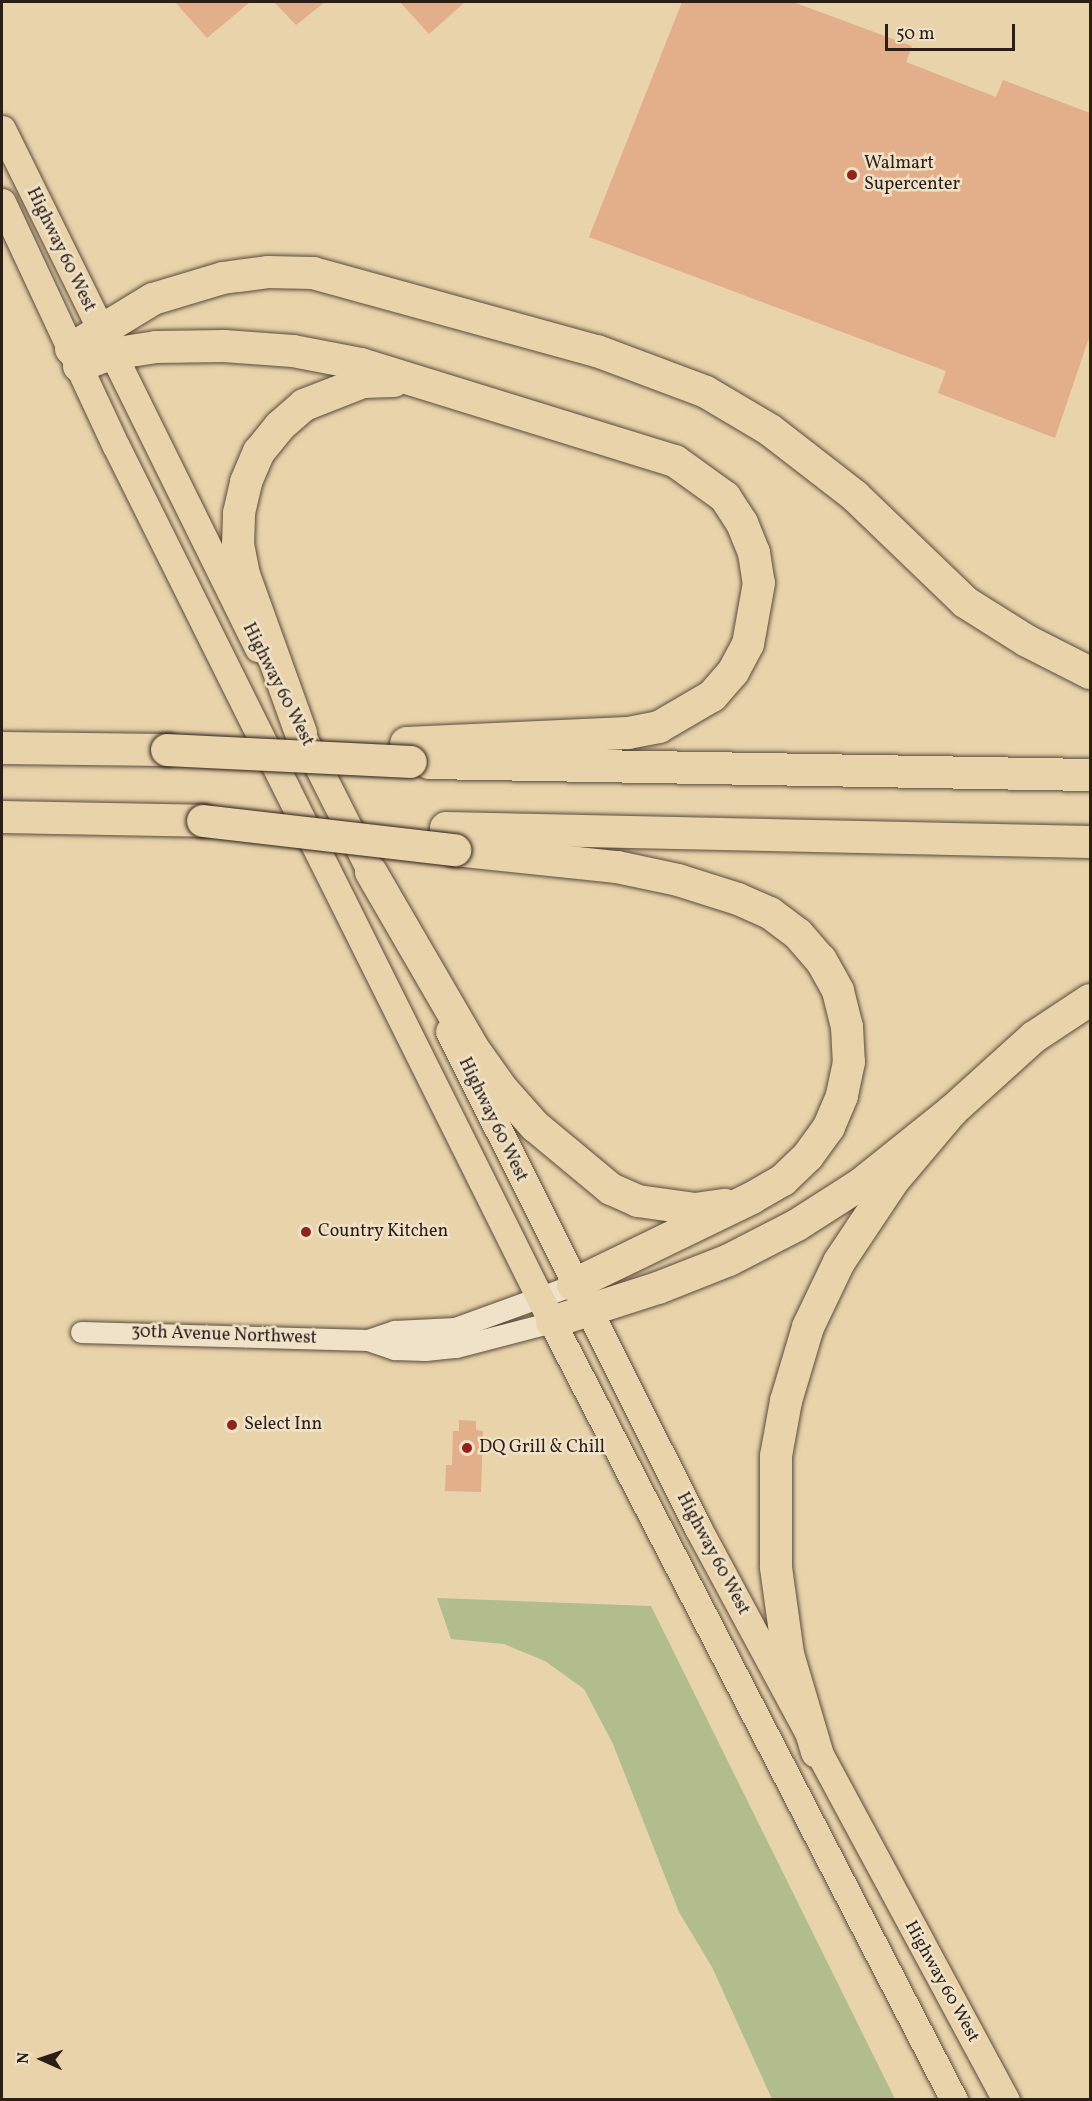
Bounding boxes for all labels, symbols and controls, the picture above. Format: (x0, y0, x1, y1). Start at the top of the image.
scale bar (888, 12, 1018, 50)
text: 50 m (896, 22, 935, 47)
place label: Walmart Supercenter (864, 154, 960, 196)
marker: Walmart Supercenter (845, 168, 859, 182)
street label: Highway 60 West (20, 184, 100, 316)
street label: Highway 60 West (236, 619, 318, 751)
street label: Highway 60 West (452, 1054, 532, 1186)
place label: Country Kitchen (318, 1221, 449, 1243)
marker: Country Kitchen (299, 1225, 313, 1239)
street label: 30th Avenue Northwest (131, 1322, 317, 1350)
place label: Select Inn (244, 1414, 322, 1436)
marker: Select Inn (225, 1418, 239, 1432)
place label: DQ Grill & Chill (479, 1437, 605, 1459)
marker: DQ Grill & Chill (460, 1441, 474, 1455)
street label: Highway 60 West (670, 1489, 754, 1619)
street label: Highway 60 West (898, 1917, 984, 2047)
north arrow (12, 2029, 72, 2089)
text: N (13, 2052, 35, 2064)

